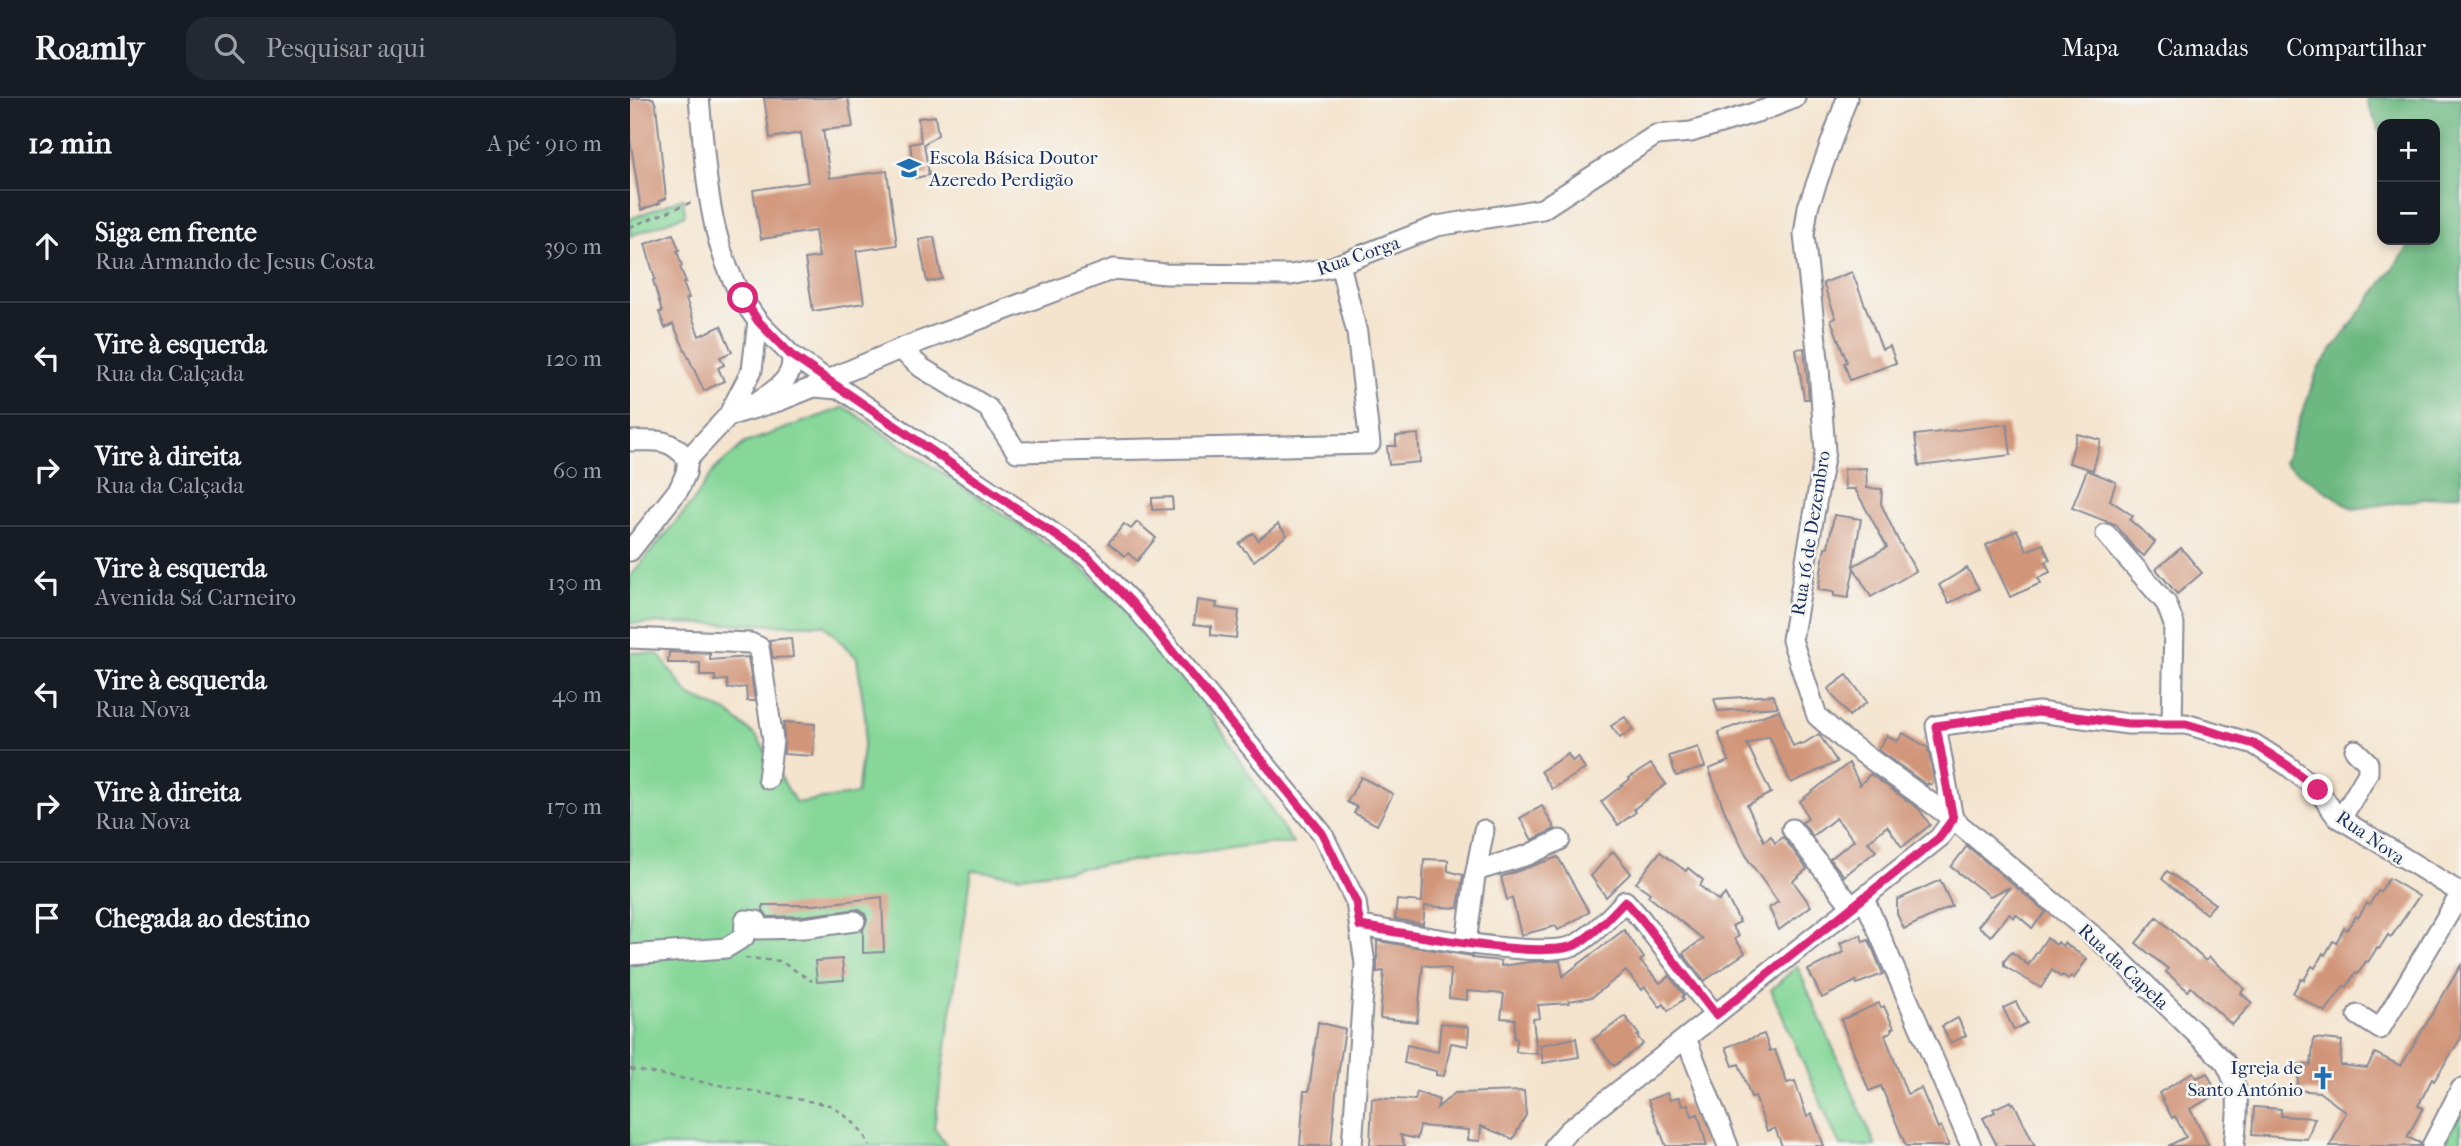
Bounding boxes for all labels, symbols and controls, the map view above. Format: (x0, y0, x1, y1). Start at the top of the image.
search box (186, 17, 676, 80)
text: Roamly (35, 29, 144, 68)
icon: search (210, 29, 248, 67)
text: Pesquisar aqui (266, 33, 426, 64)
text: Mapa (2062, 34, 2119, 62)
text: Camadas (2157, 34, 2248, 62)
text: Compartilhar (2286, 34, 2426, 62)
map controls (2377, 119, 2440, 245)
button: + (2377, 119, 2440, 182)
text: 12 min (28, 126, 112, 161)
text: A pé · 910 m (487, 130, 602, 157)
place label: Escola Básica Doutor Azeredo Perdigão (928, 147, 1098, 191)
school or university icon: Escola Básica Doutor Azeredo Perdigão (895, 154, 923, 182)
button: − (2377, 182, 2440, 245)
text: Siga em frente (95, 217, 257, 248)
icon: ahead (28, 227, 66, 265)
street label: Rua Corga (1314, 231, 1403, 280)
text: 390 m (544, 233, 602, 260)
text: Rua Armando de Jesus Costa (95, 248, 375, 275)
route start (727, 282, 758, 313)
text: Vire à esquerda (95, 329, 267, 360)
icon: left (28, 339, 66, 377)
text: 120 m (545, 345, 602, 372)
text: Rua da Calçada (95, 360, 244, 387)
text: Vire à direita (95, 441, 241, 472)
street label: Rua 16 de Dezembro (1787, 449, 1835, 617)
icon: right (28, 451, 66, 489)
text: 60 m (553, 457, 602, 484)
text: Rua da Calçada (95, 472, 244, 499)
text: Vire à esquerda (95, 553, 267, 584)
icon: left (28, 563, 66, 601)
text: 130 m (548, 569, 602, 596)
text: Avenida Sá Carneiro (95, 584, 296, 611)
text: Vire à esquerda (95, 665, 267, 696)
icon: left (28, 675, 66, 713)
text: 40 m (552, 681, 602, 708)
text: Rua Nova (95, 696, 190, 723)
route end (2302, 774, 2333, 805)
text: Vire à direita (95, 777, 241, 808)
icon: right (28, 787, 66, 825)
text: 170 m (546, 793, 602, 820)
street label: Rua Nova (2332, 806, 2409, 869)
text: Rua Nova (95, 808, 190, 835)
icon: arrive (28, 899, 66, 937)
text: Chegada ao destino (95, 903, 310, 934)
street label: Rua da Capela (2074, 919, 2173, 1014)
place label: Igreja de Santo António (2187, 1057, 2303, 1101)
church icon: Igreja de Santo António (2309, 1064, 2337, 1092)

